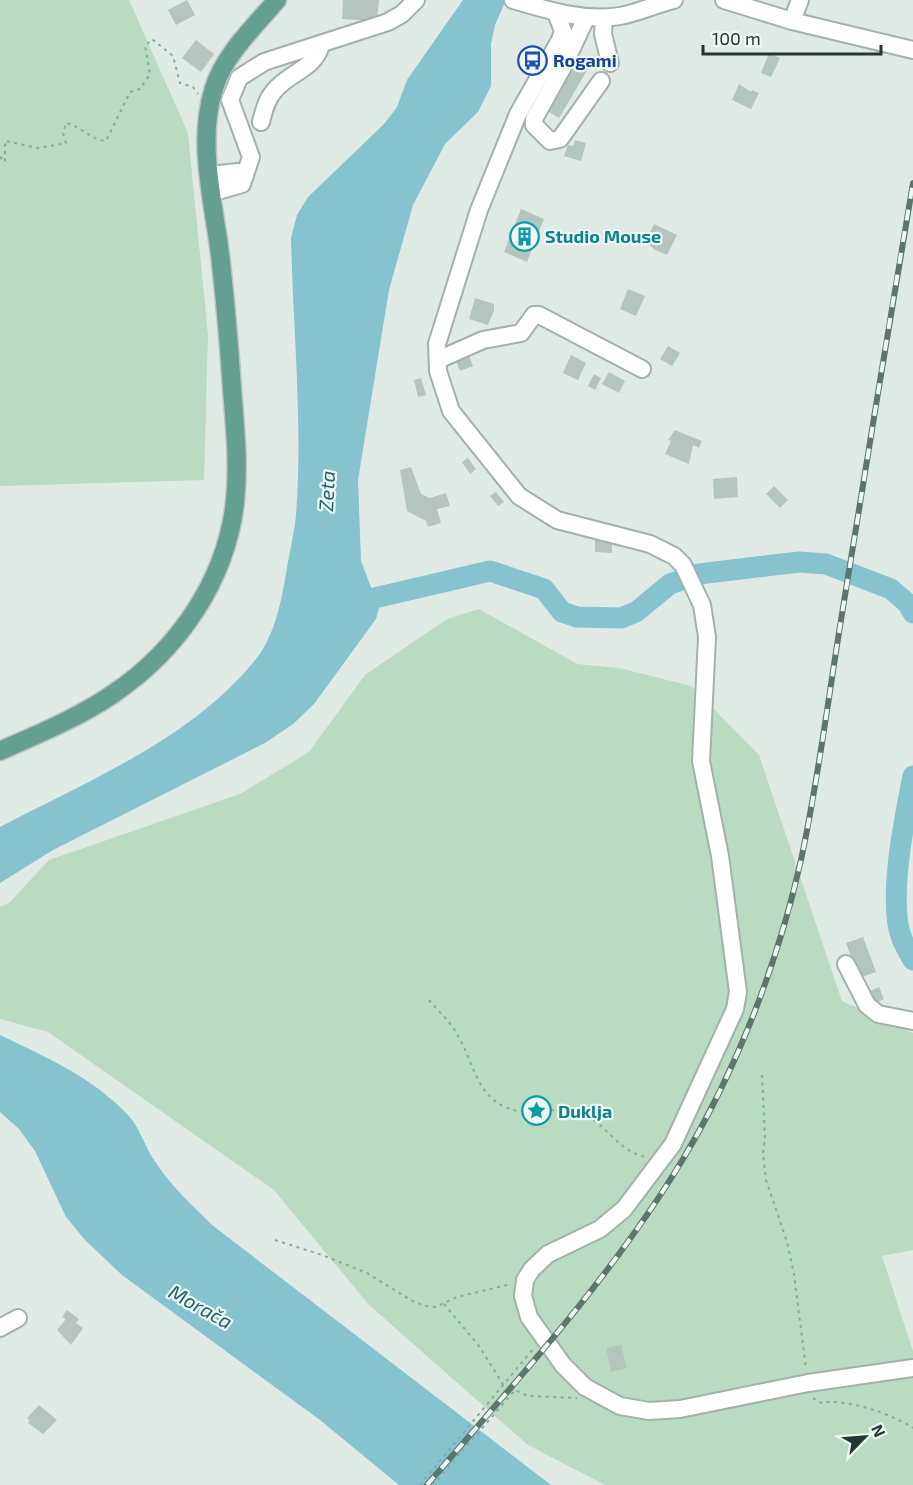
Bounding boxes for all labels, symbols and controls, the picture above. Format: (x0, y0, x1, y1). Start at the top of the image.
scale bar (703, 18, 882, 56)
text: 100 m (712, 27, 761, 49)
bus stop icon: Rogami (516, 44, 548, 76)
place label: Rogami (553, 49, 617, 71)
building icon: Studio Mouse (508, 220, 540, 252)
place label: Studio Mouse (545, 225, 661, 247)
water label: Zeta (313, 470, 339, 512)
place icon: Duklja (521, 1095, 553, 1127)
place label: Duklja (558, 1100, 612, 1122)
water label: Morača (165, 1279, 237, 1333)
north arrow (835, 1407, 895, 1467)
text: N (868, 1421, 890, 1440)

